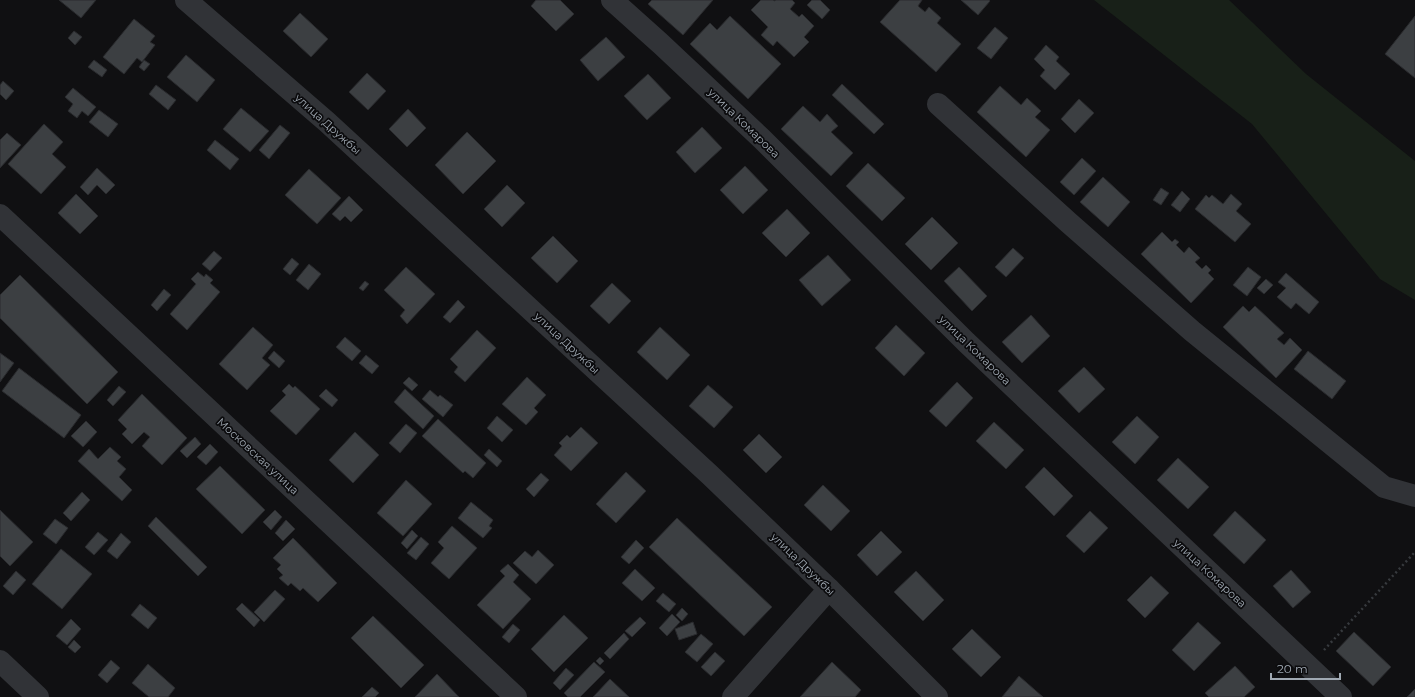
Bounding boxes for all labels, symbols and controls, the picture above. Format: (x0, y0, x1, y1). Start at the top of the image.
street label: улица Комарова (704, 84, 783, 161)
street label: улица Дружбы (291, 90, 364, 157)
street label: улица Дружбы (531, 308, 603, 377)
street label: улица Комарова (935, 311, 1014, 388)
street label: Московская улица (214, 415, 302, 497)
street label: улица Дружбы (767, 529, 838, 598)
street label: улица Комарова (1170, 535, 1249, 610)
scale bar (1271, 655, 1340, 681)
text: 20 m (1277, 661, 1308, 676)

